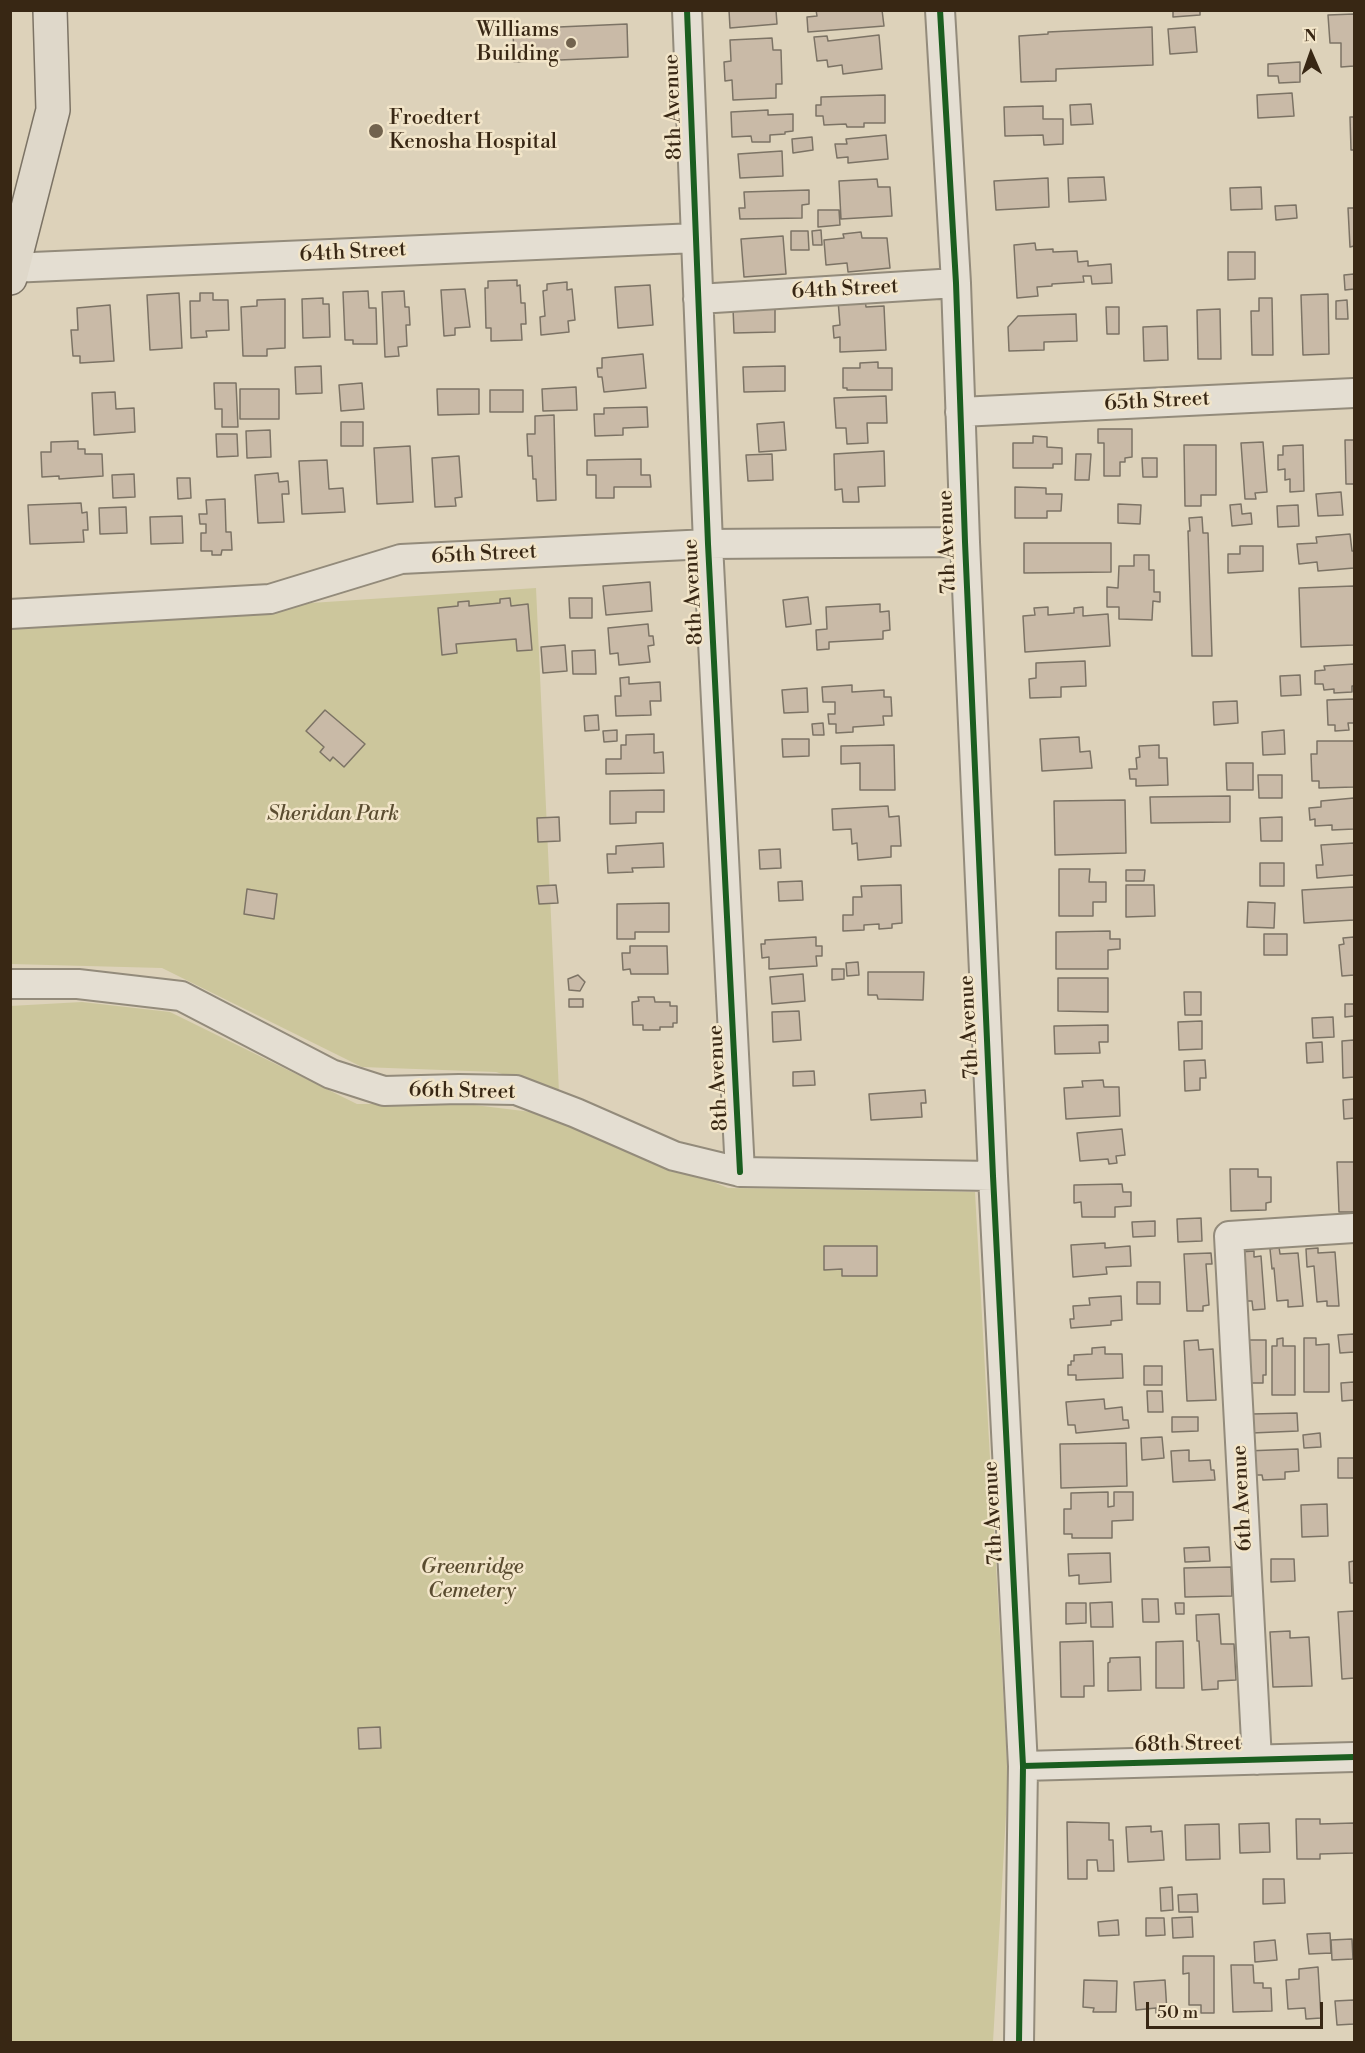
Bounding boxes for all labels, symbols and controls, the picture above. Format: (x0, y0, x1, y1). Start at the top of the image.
place label: Williams Building (476, 18, 559, 68)
north arrow (1281, 24, 1341, 84)
text: N (1304, 26, 1317, 46)
marker: Williams Building (564, 36, 578, 50)
street label: 8th Avenue (660, 53, 688, 161)
place label: Froedtert Kenosha Hospital (389, 106, 557, 156)
marker: Froedtert Kenosha Hospital (367, 122, 385, 140)
street label: 64th Street (299, 238, 407, 268)
street label: 64th Street (791, 275, 899, 305)
street label: 65th Street (1103, 387, 1211, 417)
street label: 7th Avenue (934, 489, 962, 595)
street label: 8th Avenue (679, 538, 709, 646)
street label: 65th Street (430, 540, 538, 570)
park label: Sheridan Park (267, 802, 399, 828)
street label: 7th Avenue (955, 974, 985, 1080)
street label: 8th Avenue (704, 1024, 734, 1132)
street label: 66th Street (408, 1078, 516, 1106)
street label: 6th Avenue (1228, 1444, 1258, 1552)
street label: 7th Avenue (979, 1460, 1009, 1566)
park label: Greenridge Cemetery (420, 1555, 524, 1605)
street label: 68th Street (1134, 1731, 1242, 1759)
scale bar (1149, 1990, 1326, 2028)
text: 50 m (1157, 2001, 1198, 2024)

